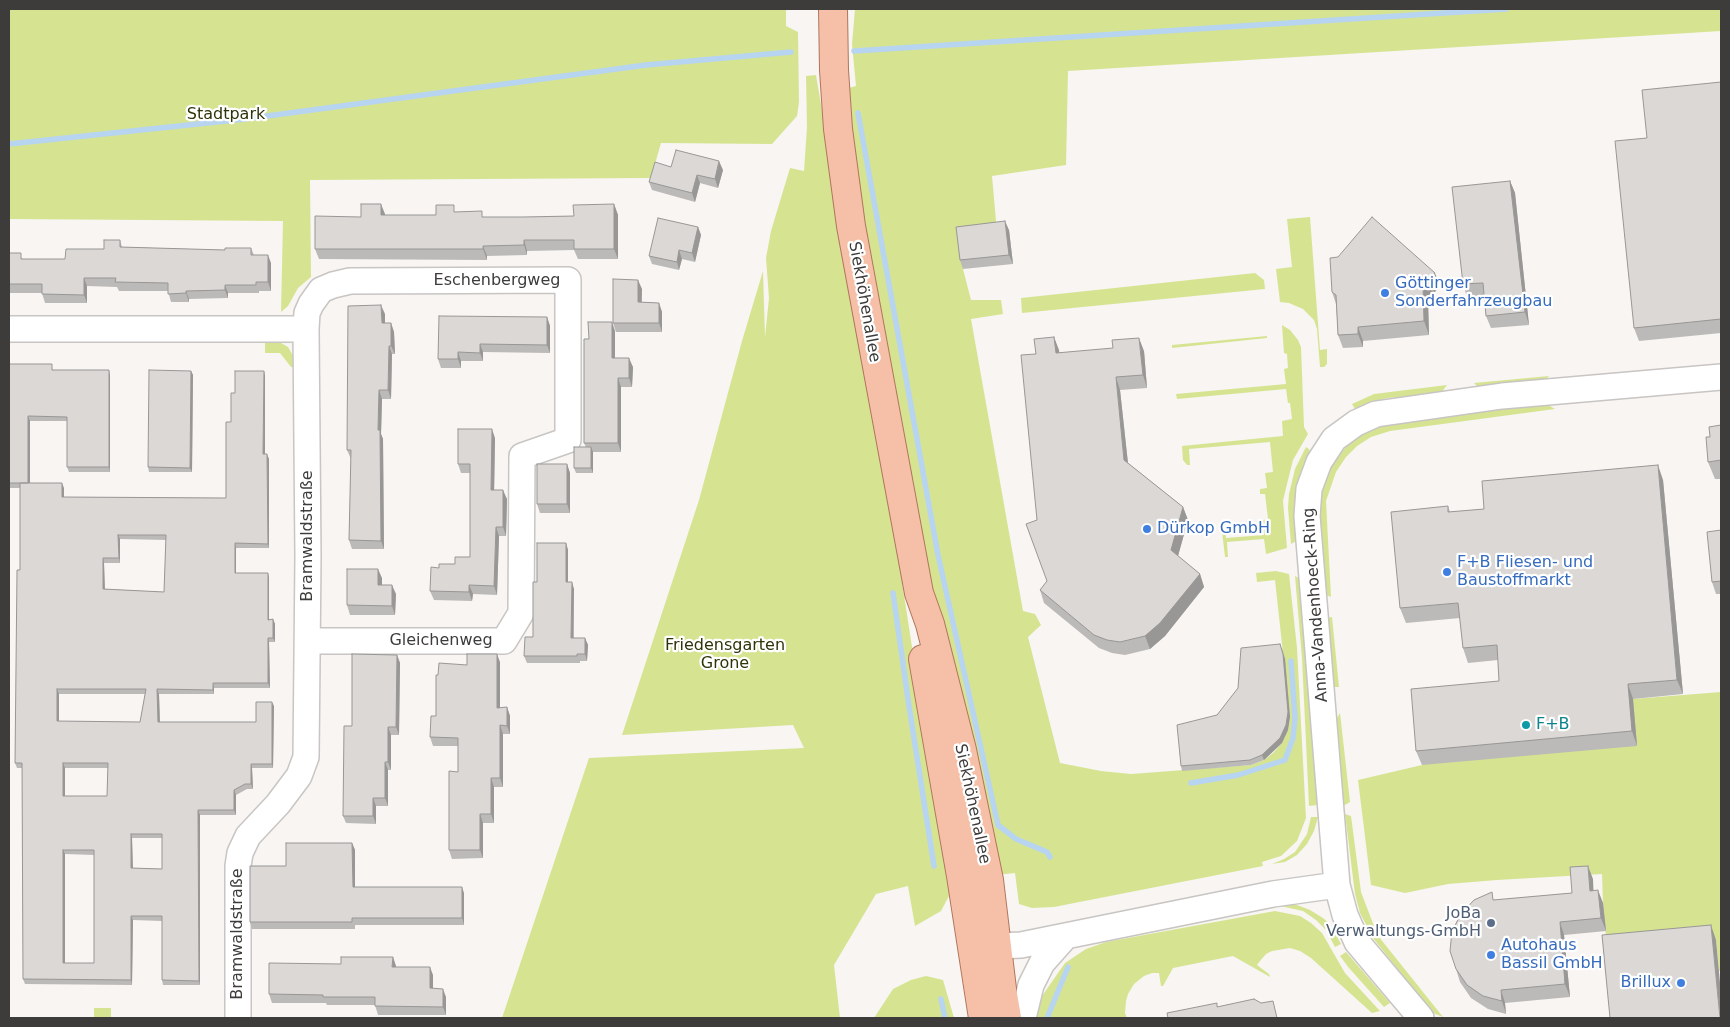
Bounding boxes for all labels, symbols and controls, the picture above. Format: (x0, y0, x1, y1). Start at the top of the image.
park label: Stadtpark (187, 105, 265, 125)
street label: Siekhöhenallee (844, 240, 884, 364)
street label: Eschenbergweg (434, 271, 560, 291)
place label: Göttinger Sonderfahrzeugbau (1395, 274, 1552, 312)
marker: Göttinger Sonderfahrzeugbau (1379, 287, 1391, 299)
street label: Bramwaldstraße (298, 470, 318, 602)
street label: Anna-Vandenhoeck-Ring (1300, 507, 1332, 703)
place label: Dürkop GmbH (1157, 519, 1270, 539)
marker: Dürkop GmbH (1141, 523, 1153, 535)
place label: F+B Fliesen- und Baustoffmarkt (1457, 553, 1593, 591)
marker: F+B Fliesen- und Baustoffmarkt (1441, 566, 1453, 578)
street label: Gleichenweg (389, 631, 493, 651)
park label: Friedensgarten Grone (665, 636, 785, 674)
place label: F+B (1536, 715, 1570, 735)
marker: F+B (1520, 719, 1532, 731)
street label: Siekhöhenallee (950, 742, 994, 866)
street label: Bramwaldstraße (228, 868, 248, 1000)
place label: JoBa Verwaltungs-GmbH (1326, 904, 1481, 942)
marker: JoBa Verwaltungs-GmbH (1485, 917, 1497, 929)
place label: Autohaus Bassil GmbH (1501, 936, 1603, 974)
marker: Autohaus Bassil GmbH (1485, 949, 1497, 961)
place label: Brillux (1620, 973, 1671, 993)
marker: Brillux (1675, 977, 1687, 989)

